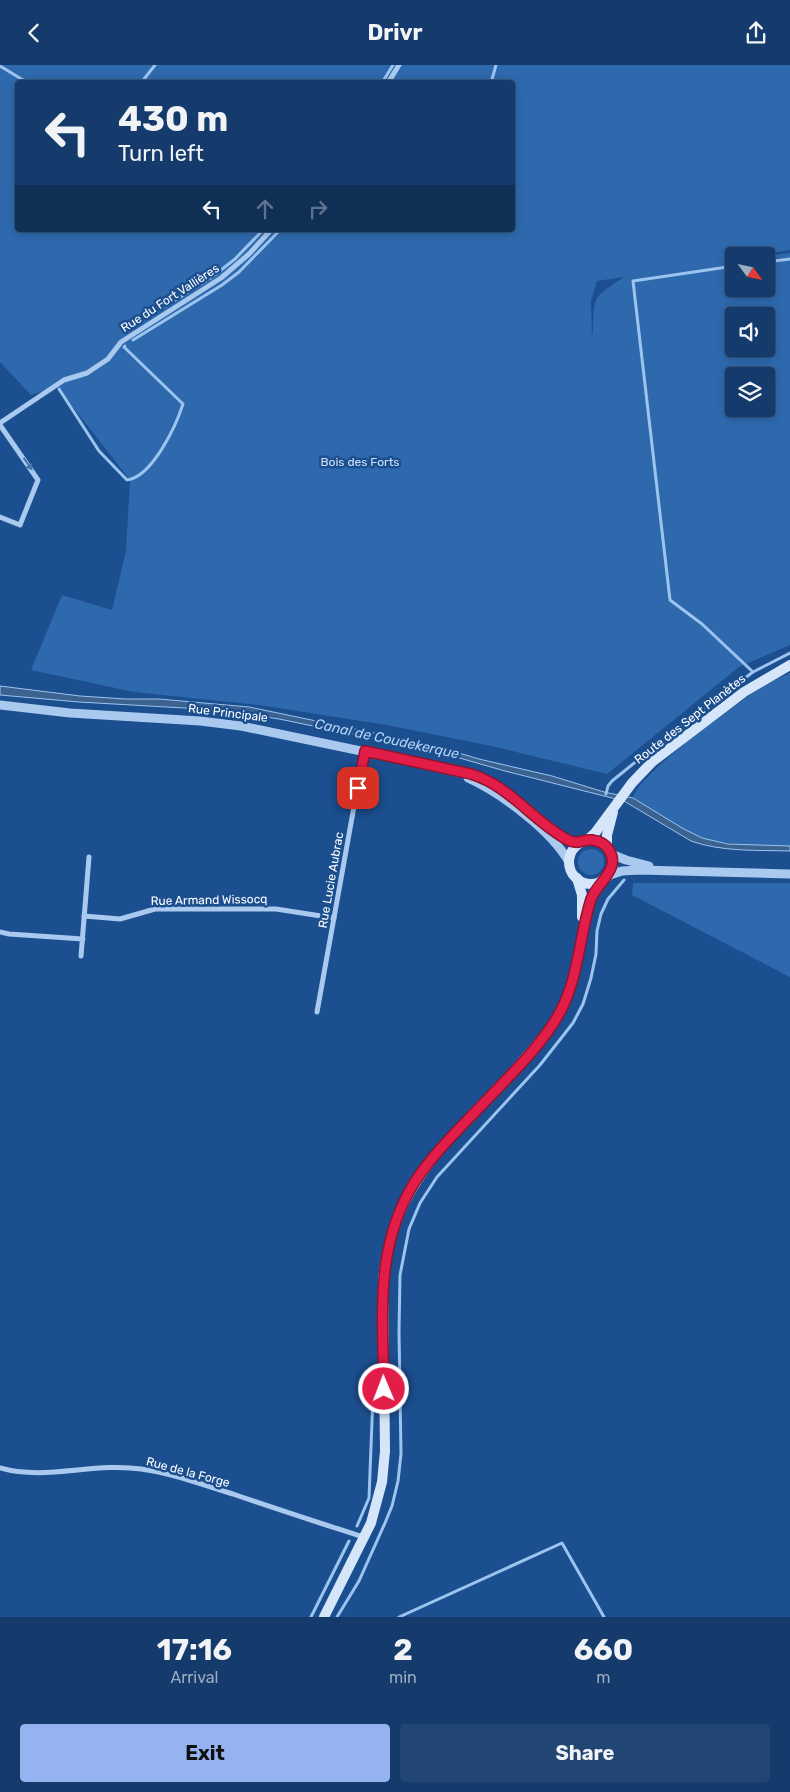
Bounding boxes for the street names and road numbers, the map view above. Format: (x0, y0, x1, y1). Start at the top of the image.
street label: Rue du Fort Vallières (118, 261, 222, 335)
street label: Route des Sept Planètes (632, 671, 748, 767)
street label: Rue Principale (187, 701, 269, 725)
street label: Rue Lucie Aubrac (316, 830, 346, 929)
street label: Rue Armand Wissocq (150, 892, 268, 908)
street label: Rue de la Forge (145, 1454, 232, 1490)

